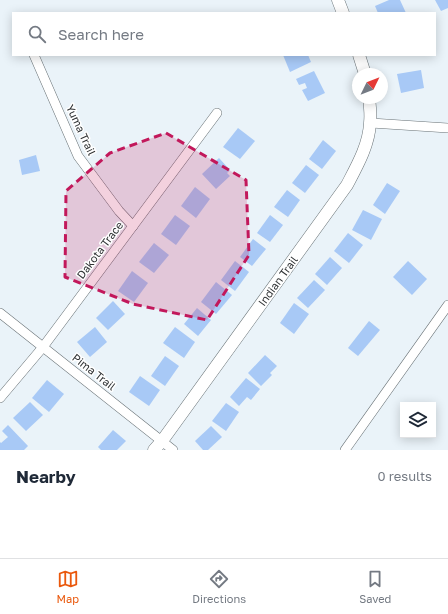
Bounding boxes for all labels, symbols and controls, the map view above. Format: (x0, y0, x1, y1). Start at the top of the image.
search box (12, 12, 436, 56)
icon: search (26, 23, 48, 45)
text: Search here (58, 25, 144, 43)
north arrow (352, 68, 388, 104)
street label: Yuma Trail (64, 102, 99, 158)
street label: Dakota Trace (74, 218, 125, 281)
street label: Indian Trail (255, 253, 300, 308)
street label: Pima Trail (70, 351, 119, 393)
map controls (400, 402, 436, 438)
button: layers (400, 402, 436, 438)
text: Nearby (16, 466, 76, 487)
text: 0 results (377, 468, 432, 484)
tab: Map (57, 568, 79, 605)
tab: Directions (192, 568, 246, 605)
tab: Saved (359, 568, 391, 605)

